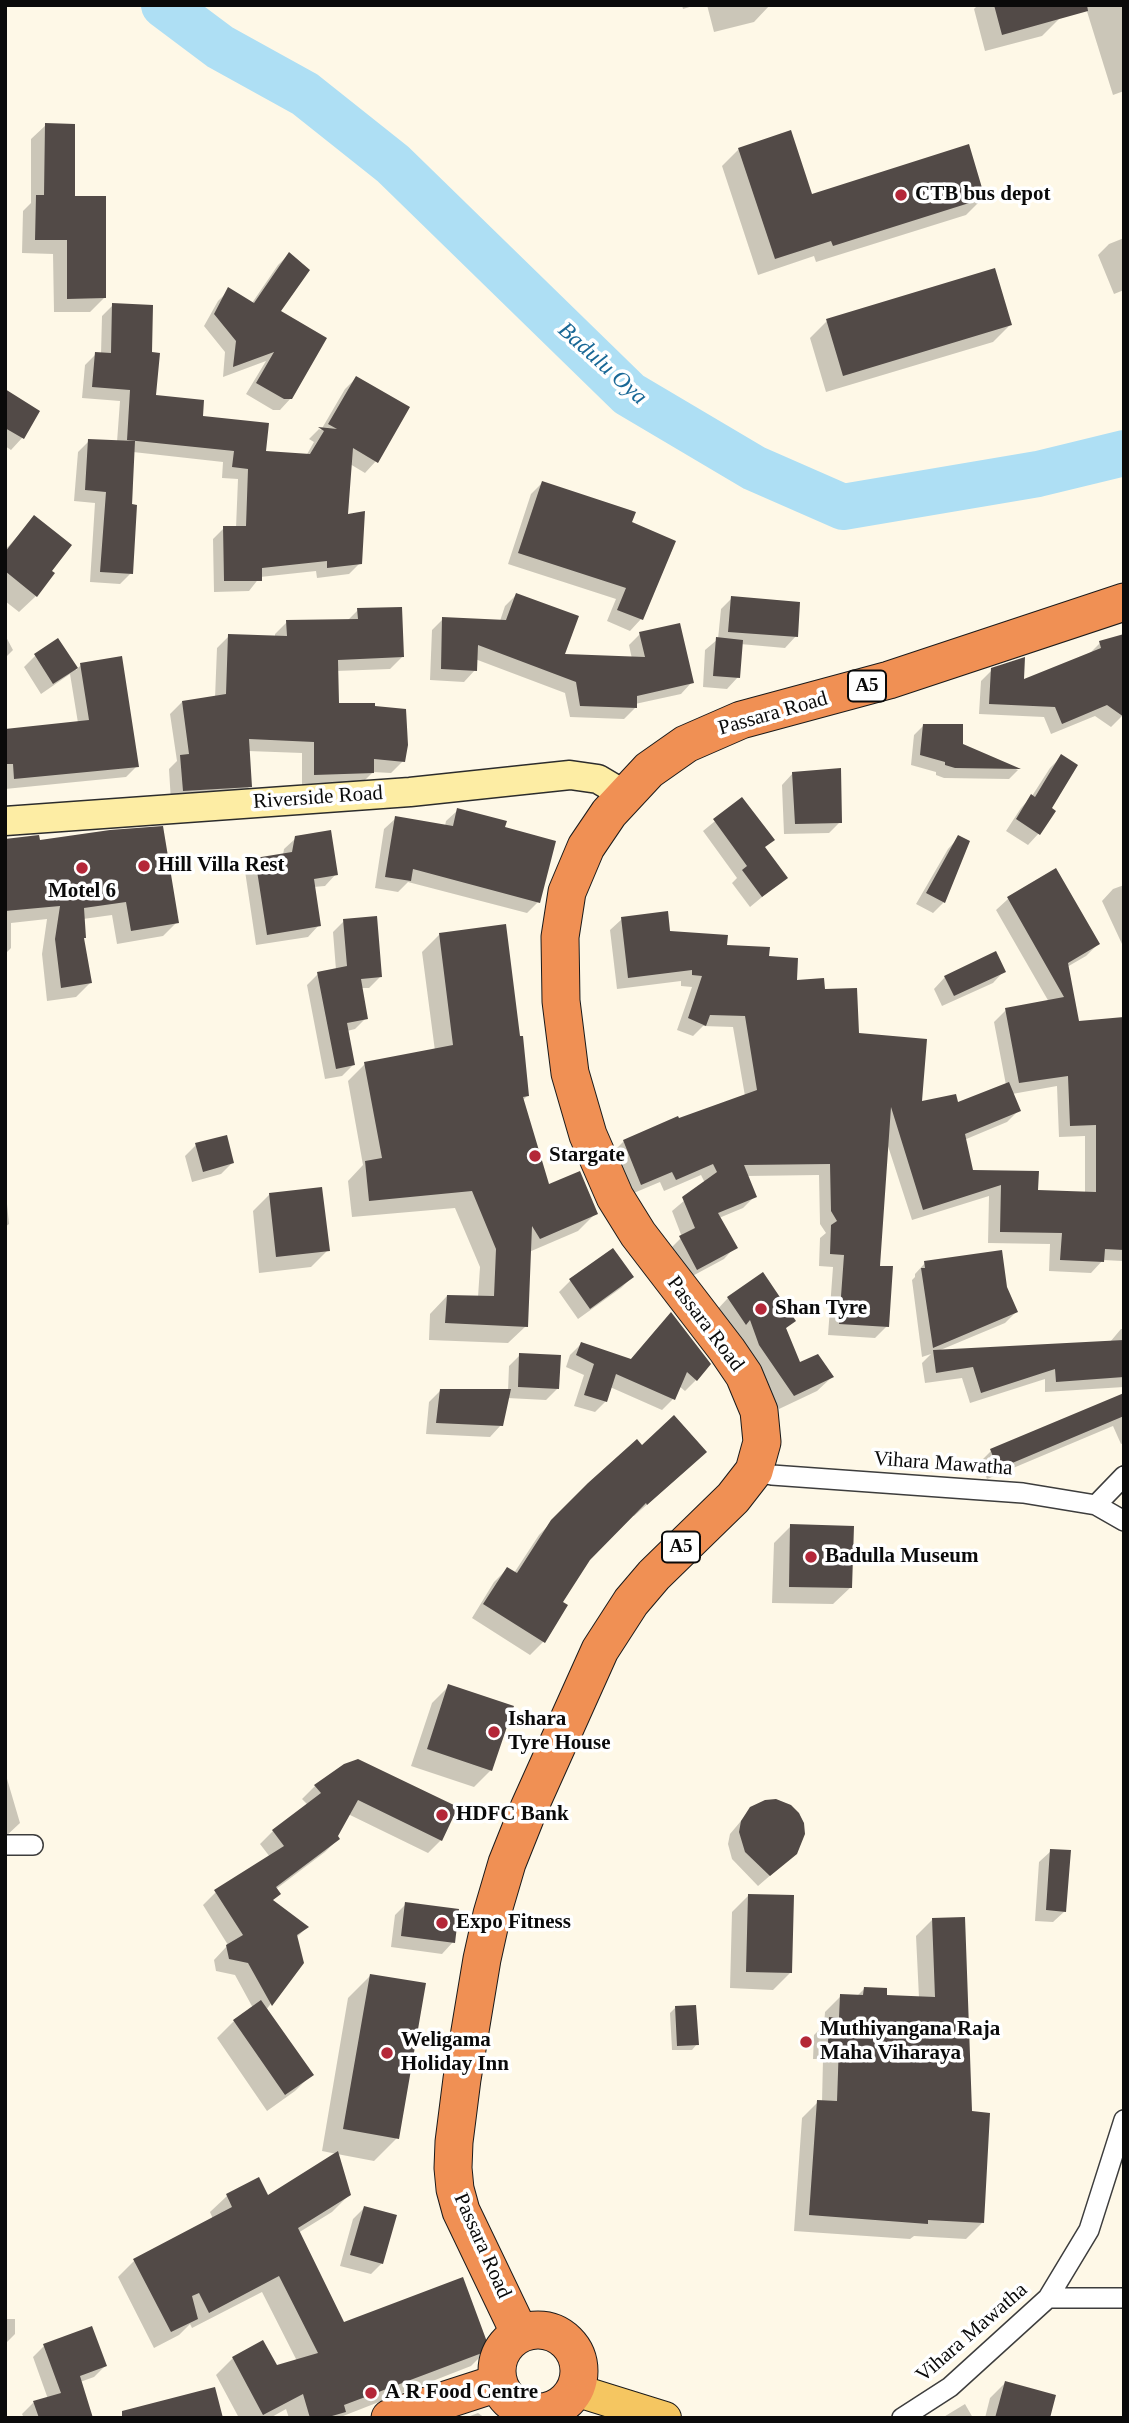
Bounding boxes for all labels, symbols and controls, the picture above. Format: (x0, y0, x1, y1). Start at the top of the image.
place label: CTB bus depot (915, 182, 1050, 208)
marker: CTB bus depot (893, 187, 909, 203)
water label: Badulu Oya (552, 317, 652, 411)
road number: A5 (848, 670, 886, 702)
street label: Passara Road (715, 686, 831, 742)
street label: Riverside Road (252, 781, 384, 815)
place label: Hill Villa Rest (158, 853, 284, 879)
marker: Hill Villa Rest (136, 858, 152, 874)
marker: Motel 6 (74, 860, 90, 876)
place label: Motel 6 (48, 879, 116, 905)
place label: Stargate (549, 1143, 625, 1169)
marker: Stargate (527, 1148, 543, 1164)
street label: Passara Road (661, 1271, 749, 1377)
place label: Shan Tyre (775, 1296, 867, 1322)
marker: Shan Tyre (753, 1301, 769, 1317)
street label: Vihara Mawatha (873, 1447, 1013, 1481)
road number: A5 (662, 1532, 700, 1562)
place label: Badulla Museum (825, 1544, 978, 1570)
marker: Badulla Museum (803, 1549, 819, 1565)
place label: Ishara Tyre House (508, 1707, 610, 1757)
marker: Ishara Tyre House (486, 1724, 502, 1740)
place label: HDFC Bank (456, 1802, 569, 1828)
marker: HDFC Bank (434, 1807, 450, 1823)
place label: Expo Fitness (456, 1910, 571, 1936)
marker: Expo Fitness (434, 1915, 450, 1931)
place label: Muthiyangana Raja Maha Viharaya (820, 2017, 1000, 2067)
place label: Weligama Holiday Inn (401, 2028, 509, 2078)
marker: Muthiyangana Raja Maha Viharaya (798, 2034, 814, 2050)
marker: Weligama Holiday Inn (379, 2045, 395, 2061)
street label: Passara Road (448, 2189, 516, 2303)
street label: Vihara Mawatha (911, 2278, 1033, 2388)
place label: A R Food Centre (385, 2380, 538, 2406)
marker: A R Food Centre (363, 2385, 379, 2401)

